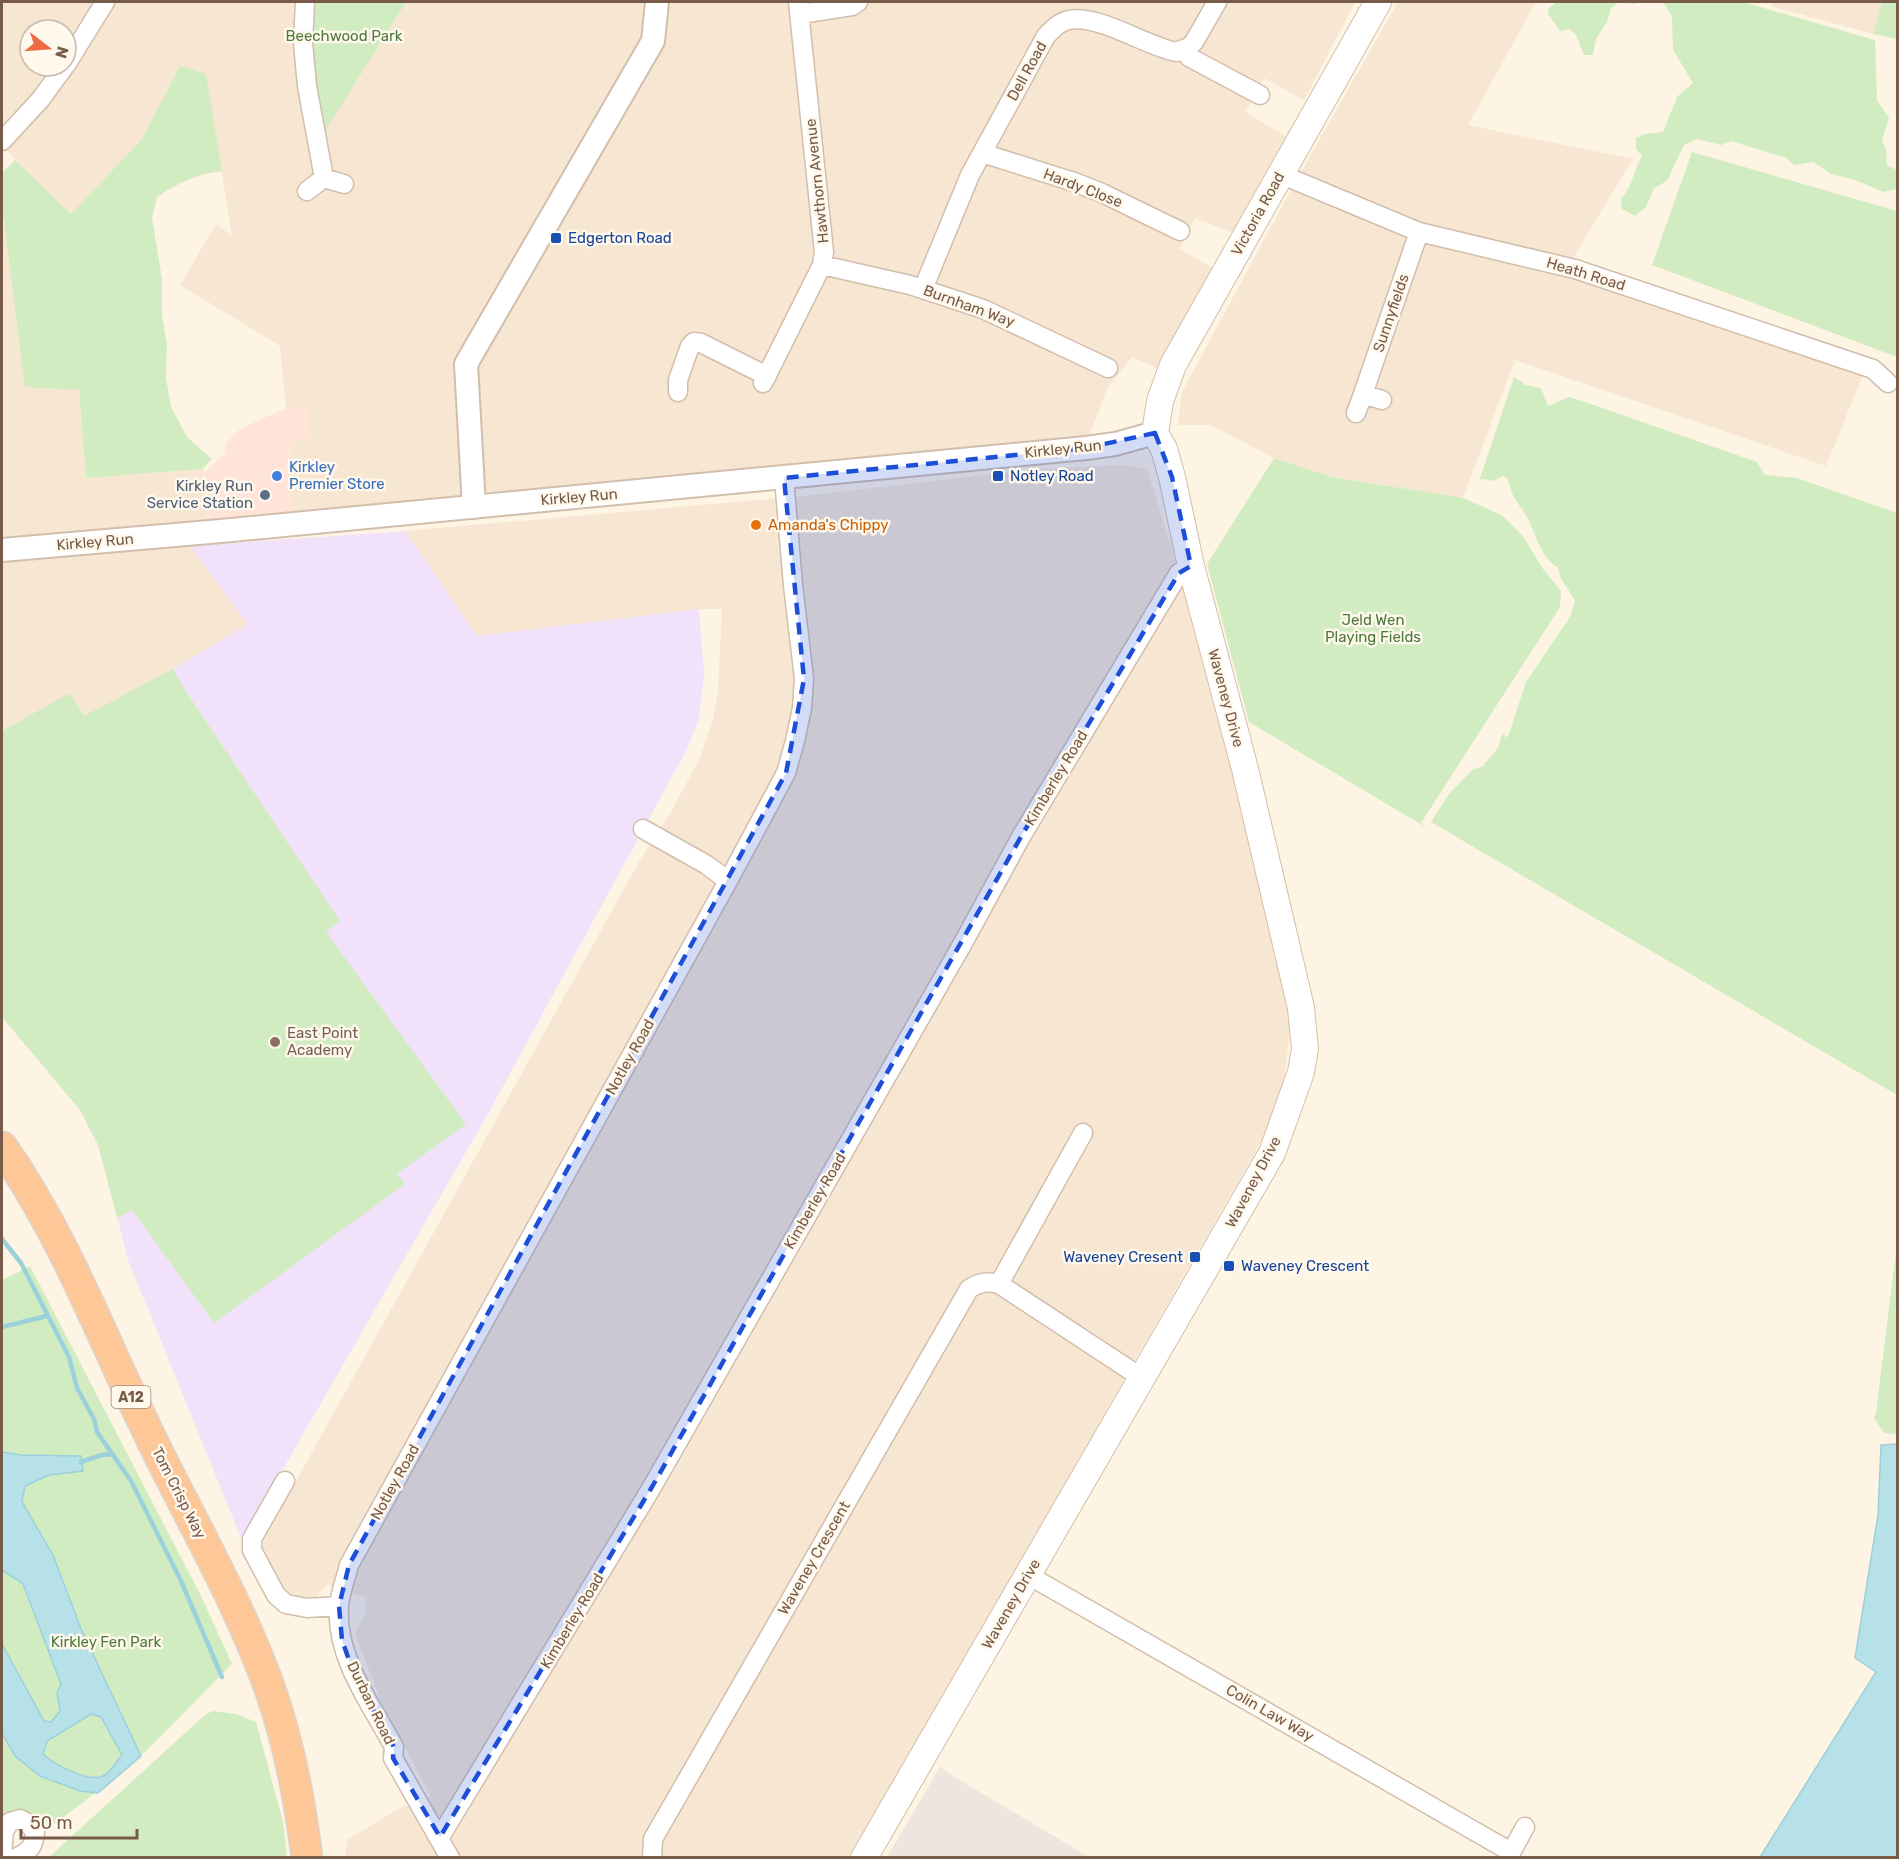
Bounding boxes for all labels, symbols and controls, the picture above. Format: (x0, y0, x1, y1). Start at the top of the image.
north arrow (18, 18, 78, 78)
park label: Beechwood Park (286, 27, 403, 45)
street label: Dell Road (1003, 38, 1051, 104)
text: N (51, 44, 73, 61)
street label: Hawthorn Avenue (802, 118, 832, 244)
street label: Hardy Close (1041, 165, 1125, 211)
street label: Victoria Road (1228, 169, 1288, 259)
place label: Edgerton Road (568, 229, 672, 247)
marker: Edgerton Road (549, 231, 563, 245)
street label: Heath Road (1544, 253, 1628, 295)
street label: Sunnyfields (1369, 271, 1413, 354)
street label: Burnham Way (921, 281, 1017, 331)
street label: Kirkley Run (1024, 436, 1102, 462)
place label: Kirkley Premier Store (289, 458, 385, 493)
place label: Notley Road (1010, 467, 1094, 485)
marker: Kirkley Premier Store (270, 469, 284, 483)
marker: Notley Road (991, 469, 1005, 483)
place label: Kirkley Run Service Station (147, 477, 253, 512)
street label: Kirkley Run (540, 485, 618, 509)
marker: Kirkley Run Service Station (258, 488, 272, 502)
place label: Amanda's Chippy (768, 516, 888, 534)
marker: Amanda's Chippy (749, 518, 763, 532)
street label: Kirkley Run (56, 530, 134, 554)
park label: Jeld Wen Playing Fields (1325, 611, 1421, 646)
street label: Waveney Drive (1204, 647, 1248, 749)
street label: Kimberley Road (1021, 727, 1091, 829)
street label: Notley Road (602, 1016, 658, 1098)
place label: East Point Academy (287, 1024, 358, 1059)
marker: East Point Academy (268, 1035, 282, 1049)
street label: Waveney Drive (1221, 1133, 1285, 1231)
street label: Kimberley Road (780, 1150, 850, 1252)
place label: Waveney Cresent (1063, 1248, 1183, 1266)
marker: Waveney Cresent (1188, 1250, 1202, 1264)
place label: Waveney Crescent (1241, 1257, 1369, 1275)
marker: Waveney Crescent (1222, 1259, 1236, 1273)
road number: A12 (112, 1386, 150, 1408)
street label: Notley Road (367, 1441, 423, 1523)
street label: Tom Crisp Way (148, 1444, 210, 1542)
street label: Waveney Crescent (774, 1498, 854, 1618)
street label: Waveney Drive (978, 1556, 1044, 1652)
street label: Kimberley Road (537, 1570, 607, 1672)
park label: Kirkley Fen Park (51, 1633, 161, 1651)
street label: Durban Road (343, 1658, 399, 1748)
street label: Colin Law Way (1223, 1681, 1317, 1745)
scale bar (21, 1802, 136, 1840)
text: 50 m (30, 1812, 73, 1834)

